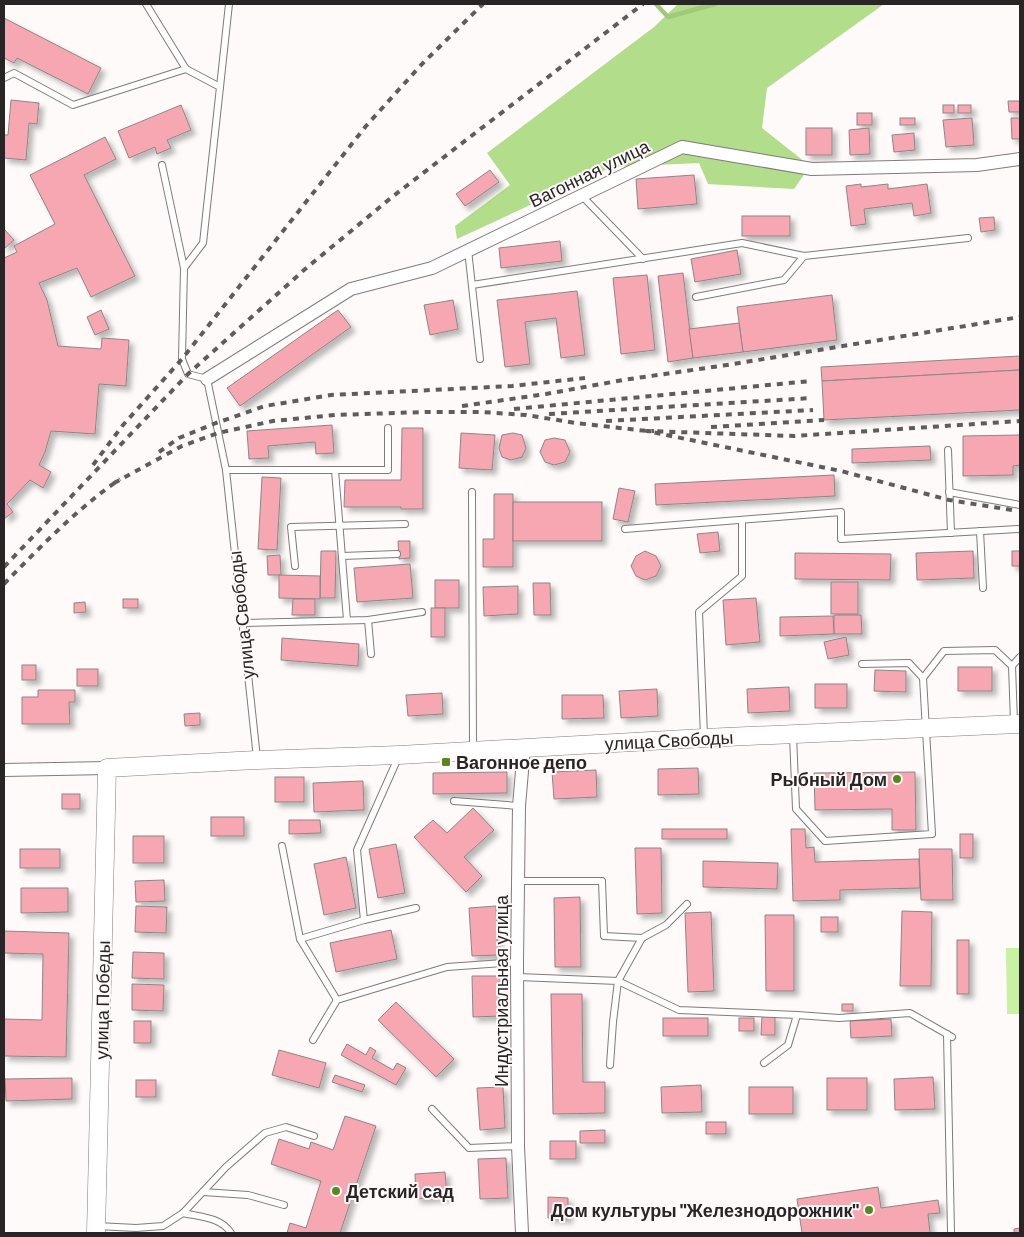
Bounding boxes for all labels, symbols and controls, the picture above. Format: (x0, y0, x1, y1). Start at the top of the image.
street label: Вагонная улица (525, 134, 654, 212)
street label: улица Свободы (223, 550, 259, 680)
street label: улица Свободы (604, 726, 734, 754)
place label: Вагонное депо (456, 751, 587, 773)
marker: Вагонное депо (440, 756, 452, 768)
place label: Рыбный Дом (770, 768, 887, 790)
marker: Рыбный Дом (891, 773, 903, 785)
street label: Индустриальная улица (490, 894, 512, 1087)
street label: улица Победы (90, 940, 114, 1060)
place label: Детский сад (346, 1180, 454, 1202)
marker: Детский сад (330, 1185, 342, 1197)
place label: Дом культуры "Железнодорожник" (551, 1199, 860, 1221)
marker: Дом культуры "Железнодорожник" (863, 1204, 875, 1216)

